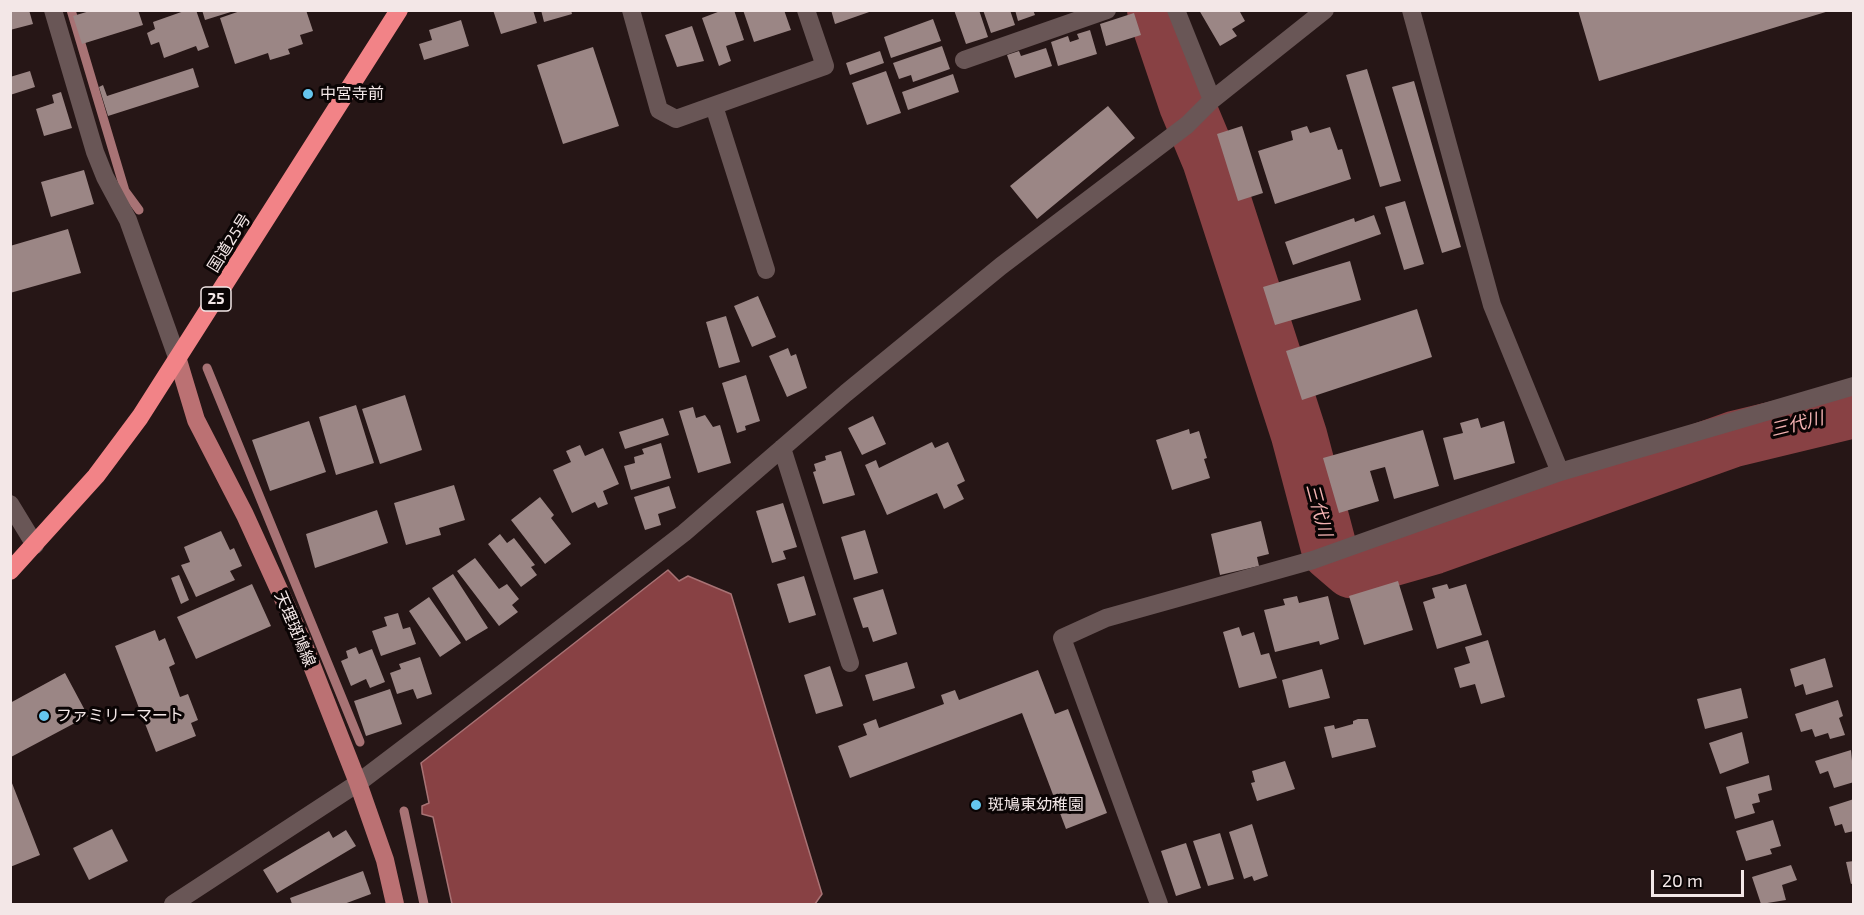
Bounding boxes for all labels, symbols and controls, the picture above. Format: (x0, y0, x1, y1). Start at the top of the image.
place label: 中宮寺前 (320, 84, 384, 104)
marker: 中宮寺前 (301, 87, 315, 101)
street label: 国道25号 (203, 210, 255, 276)
road number: 25 (201, 287, 231, 311)
water label: 三代川 (1768, 407, 1826, 441)
water label: 三代川 (1302, 481, 1336, 539)
street label: 天理斑鳩線 (271, 588, 319, 670)
place label: ファミリーマート (56, 706, 184, 726)
marker: ファミリーマート (37, 709, 51, 723)
place label: 斑鳩東幼稚園 (988, 795, 1084, 815)
marker: 斑鳩東幼稚園 (969, 798, 983, 812)
scale bar (1654, 858, 1747, 896)
text: 20 m (1662, 869, 1703, 891)

